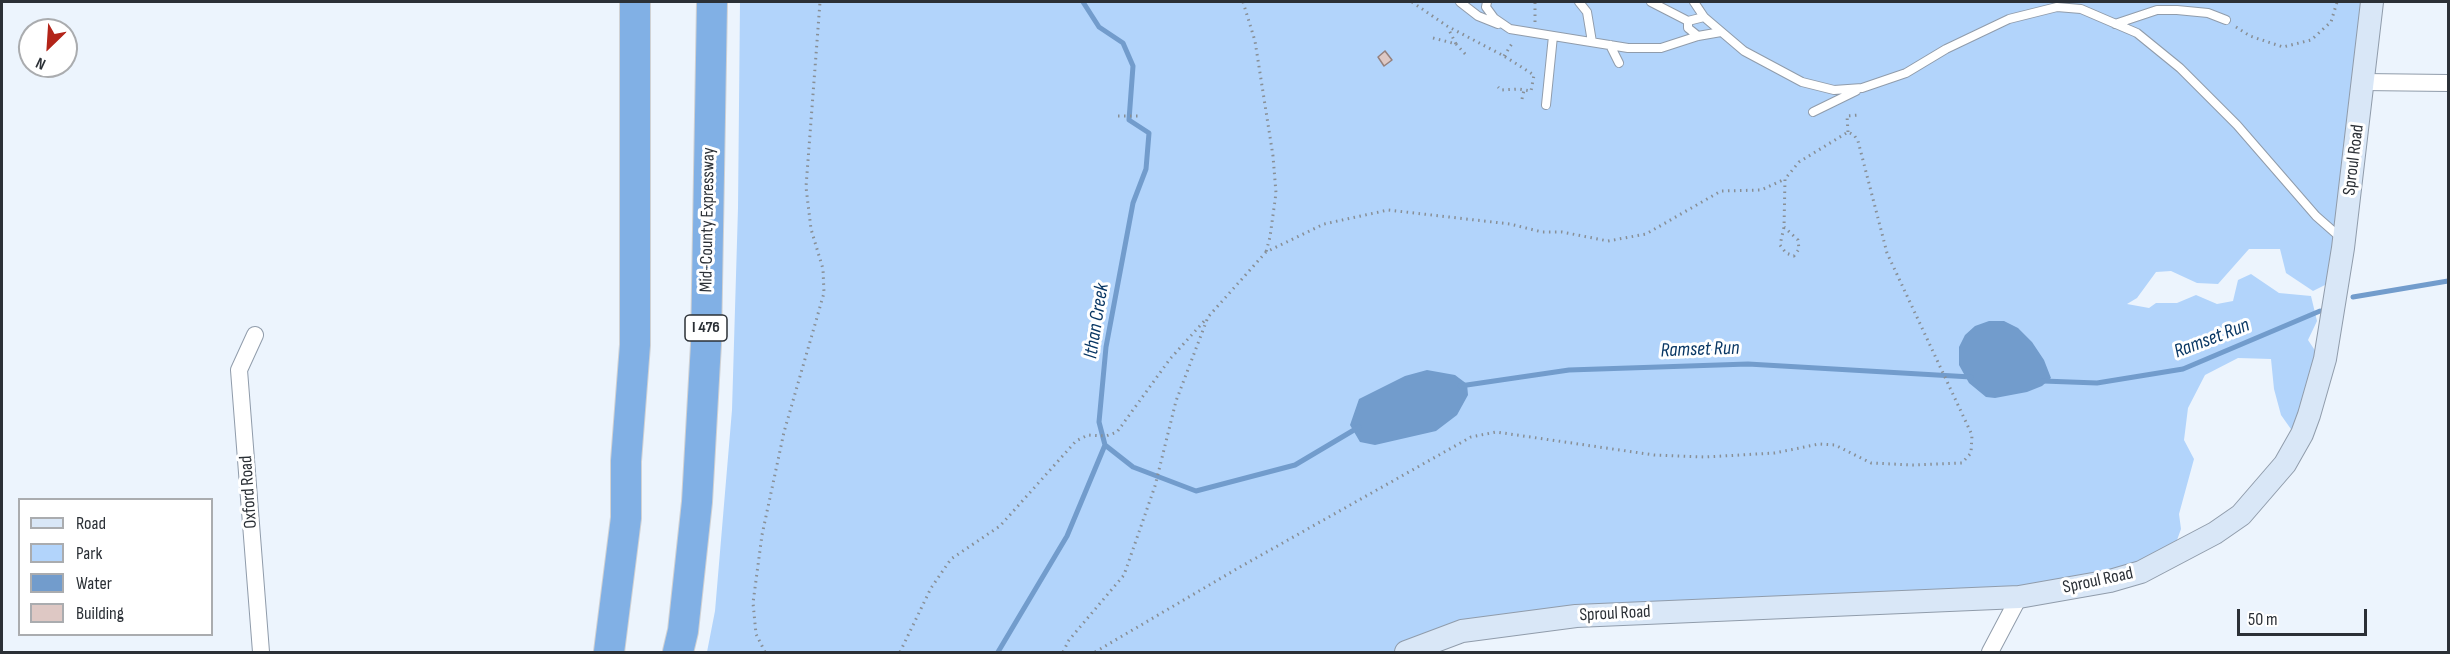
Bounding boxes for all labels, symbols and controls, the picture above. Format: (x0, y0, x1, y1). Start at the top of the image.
north arrow (18, 18, 78, 78)
text: N (33, 53, 49, 73)
street label: Sproul Road (2339, 123, 2369, 197)
street label: Mid-County Expressway (696, 147, 720, 293)
water label: Ithan Creek (1079, 282, 1115, 360)
water label: Ramset Run (2171, 314, 2253, 364)
road number: I 476 (685, 315, 727, 341)
water label: Ramset Run (1660, 337, 1740, 363)
street label: Oxford Road (236, 455, 262, 529)
legend (18, 498, 213, 636)
text: Road (76, 513, 106, 534)
text: Park (76, 543, 102, 564)
street label: Sproul Road (2061, 563, 2135, 599)
text: Water (76, 573, 112, 594)
scale bar (2240, 597, 2370, 635)
street label: Sproul Road (1579, 601, 1651, 627)
text: Building (76, 603, 124, 624)
text: 50 m (2248, 609, 2278, 630)

